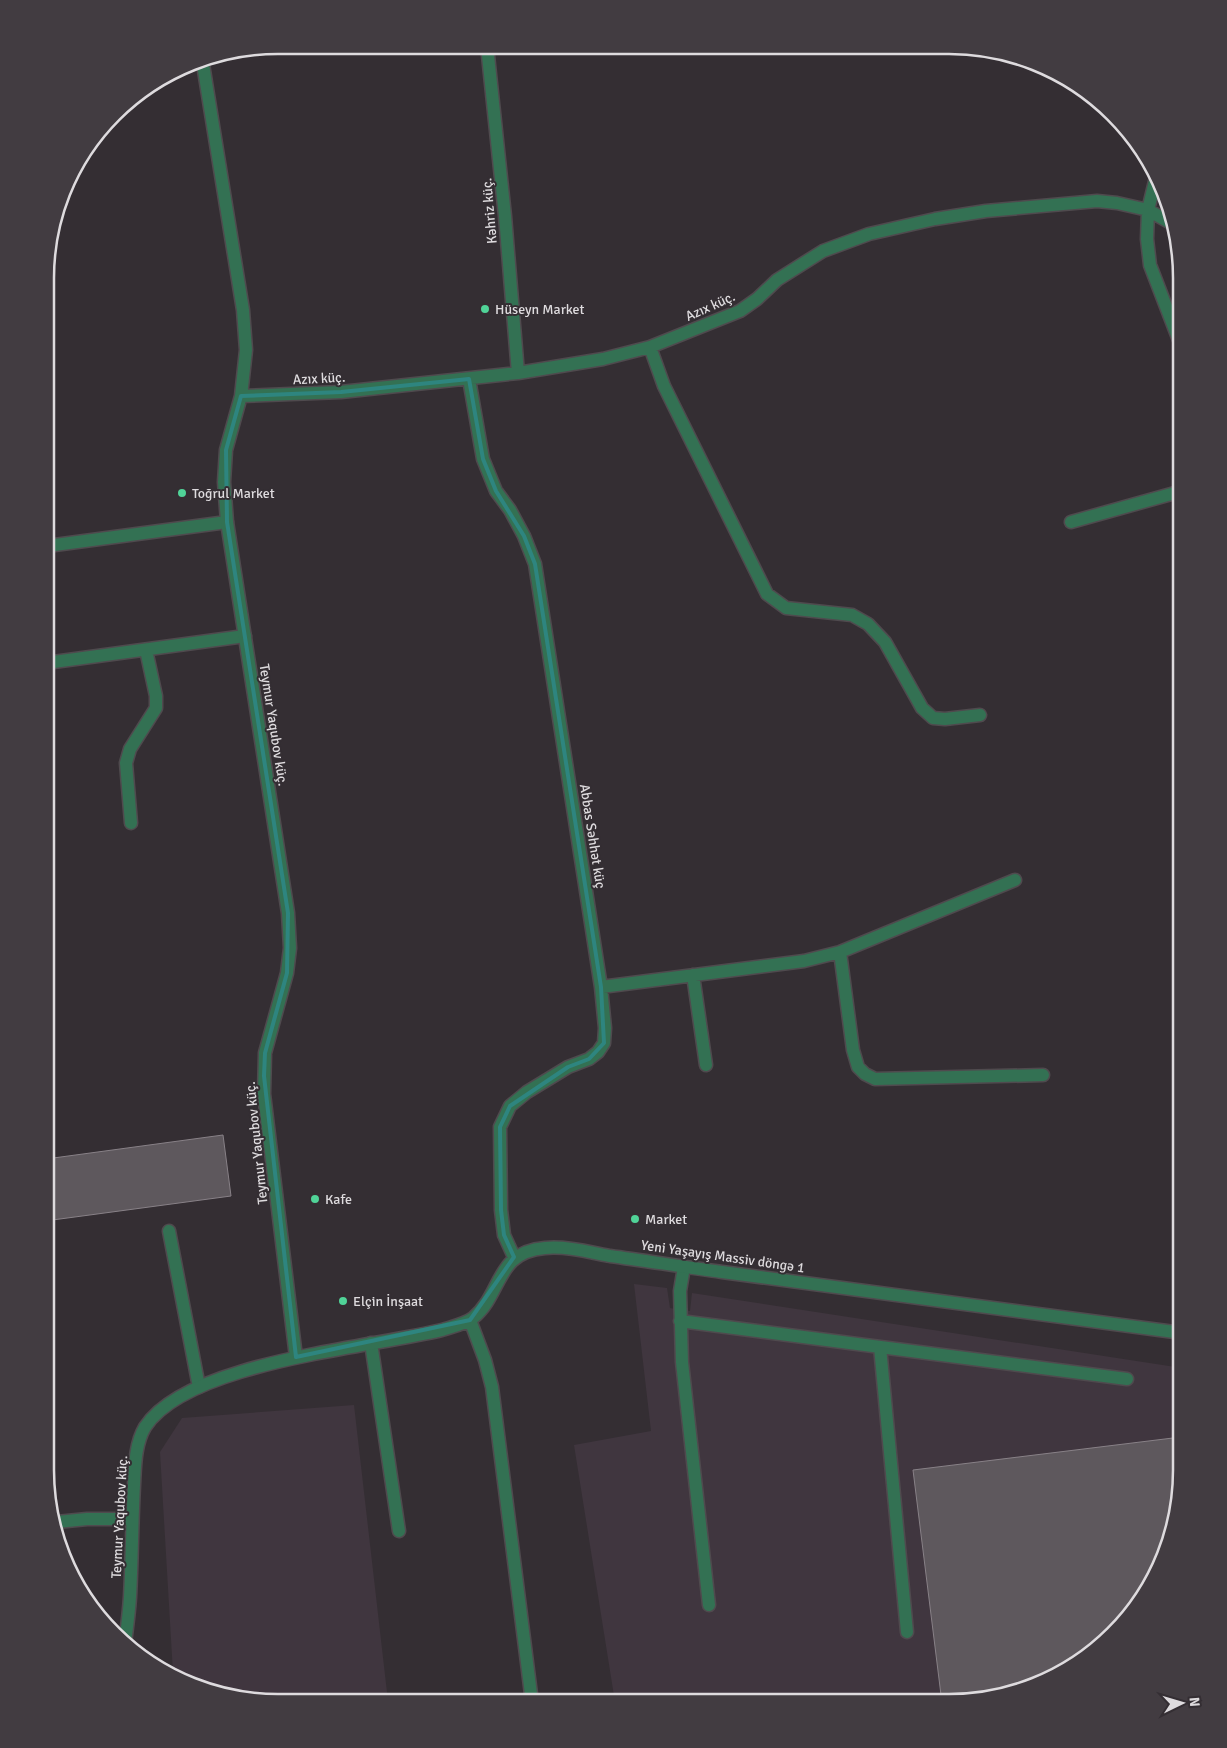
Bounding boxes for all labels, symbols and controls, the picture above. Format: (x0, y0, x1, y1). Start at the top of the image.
street label: Kəhriz küç. (478, 177, 501, 245)
street label: Azıx küç. (683, 288, 738, 325)
place label: Hüseyn Market (495, 301, 585, 318)
marker: Hüseyn Market (479, 303, 491, 315)
street label: Azıx küç. (292, 369, 346, 388)
place label: Toğrul Market (192, 485, 275, 502)
marker: Toğrul Market (176, 487, 188, 499)
street label: Teymur Yaqubov küç. (255, 663, 292, 787)
street label: Abbas Səhhət küç (576, 783, 609, 890)
street label: Teymur Yaqubov küç. (242, 1081, 271, 1205)
place label: Kafe (325, 1191, 352, 1208)
marker: Kafe (309, 1193, 321, 1205)
place label: Market (645, 1211, 687, 1228)
marker: Market (629, 1213, 641, 1225)
street label: Yeni Yaşayış Massiv döngə 1 (640, 1237, 806, 1276)
place label: Elçin İnşaat (353, 1293, 423, 1310)
marker: Elçin İnşaat (337, 1295, 349, 1307)
street label: Teymur Yaqubov küç. (108, 1455, 131, 1579)
north arrow (1157, 1678, 1207, 1728)
text: N (1186, 1696, 1203, 1708)

